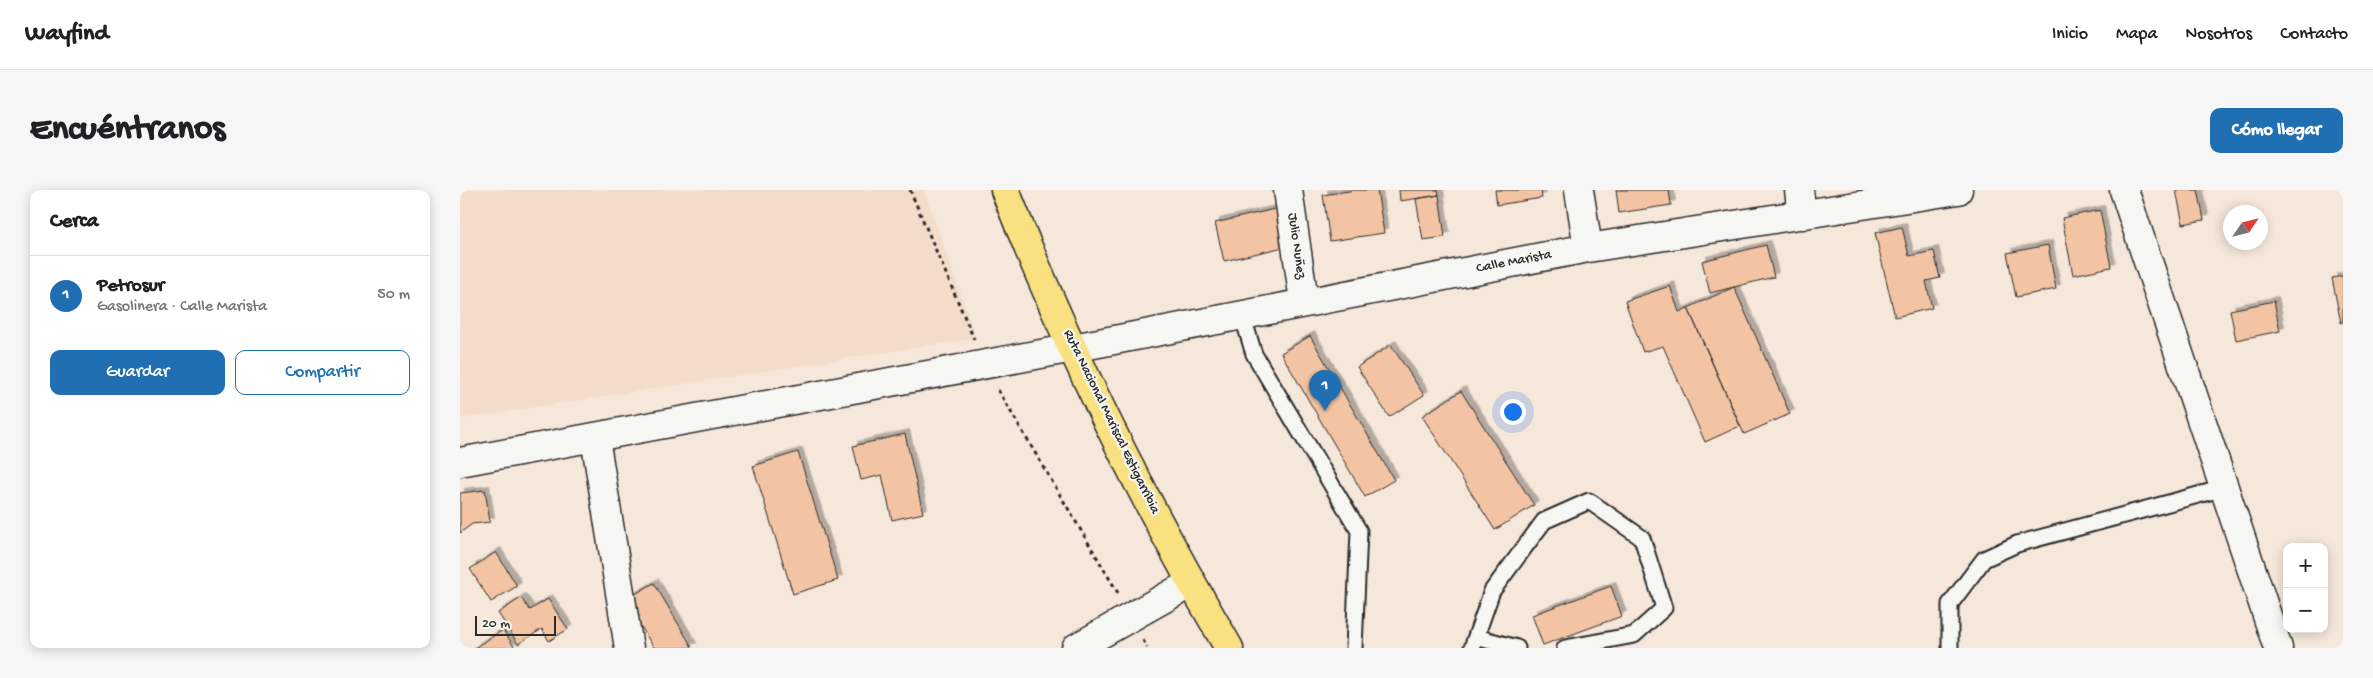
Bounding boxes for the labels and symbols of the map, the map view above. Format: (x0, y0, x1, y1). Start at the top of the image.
north arrow (2223, 205, 2268, 250)
street label: Julio Nuñez (1283, 212, 1309, 281)
street label: Calle Marista (1475, 246, 1554, 278)
street label: Ruta Nacional Mariscal Estigarribia (1059, 327, 1164, 518)
pin: 1 (1309, 370, 1341, 411)
your location (1500, 399, 1526, 425)
scale bar (475, 613, 556, 636)

